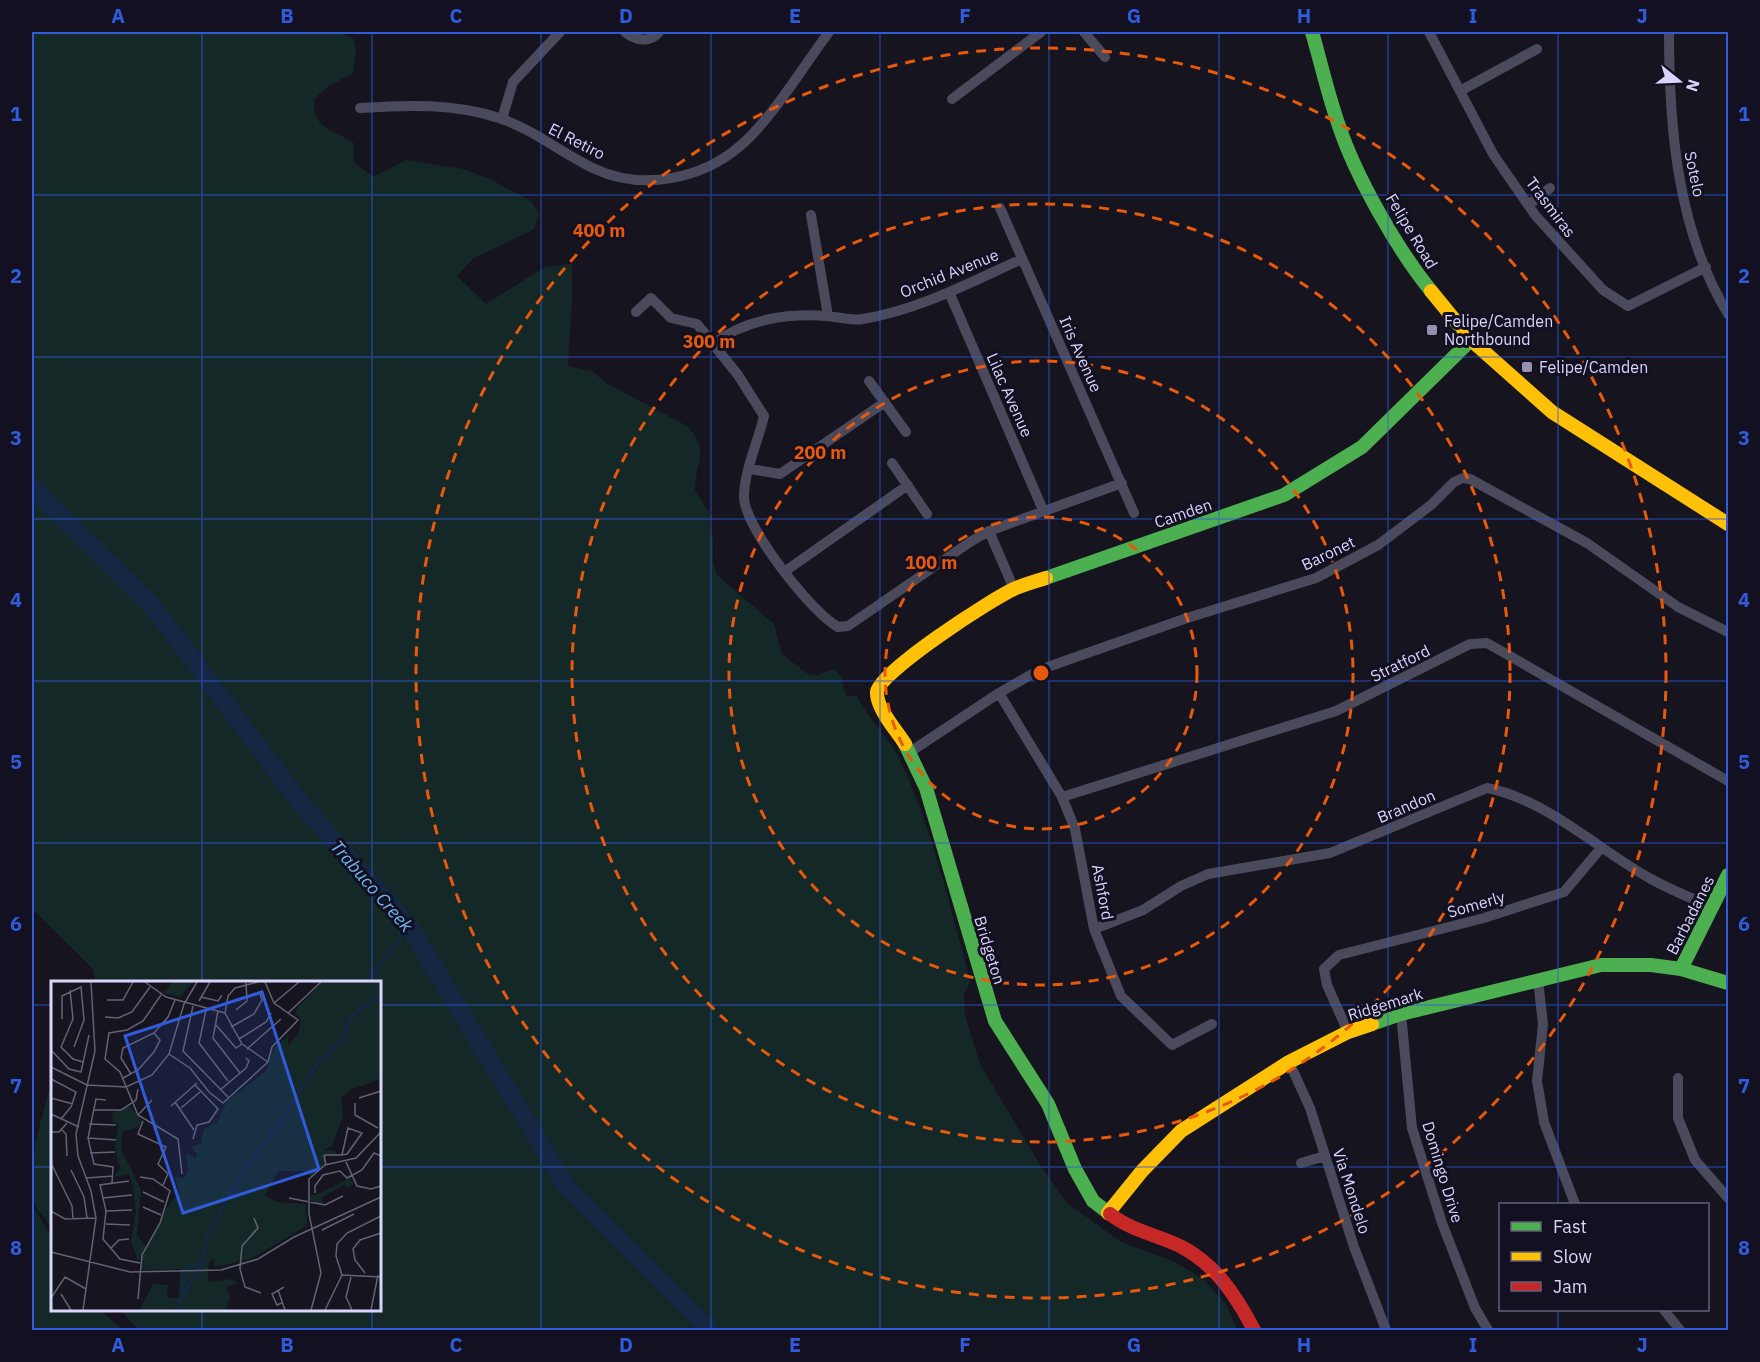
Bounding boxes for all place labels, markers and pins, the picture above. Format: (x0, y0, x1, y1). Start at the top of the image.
place label: Felipe/Camden Northbound (1444, 311, 1553, 349)
marker: Felipe/Camden Northbound (1425, 323, 1439, 337)
place label: Felipe/Camden (1539, 357, 1648, 377)
marker: Felipe/Camden (1520, 360, 1534, 374)
centre of rings (1031, 663, 1051, 683)

